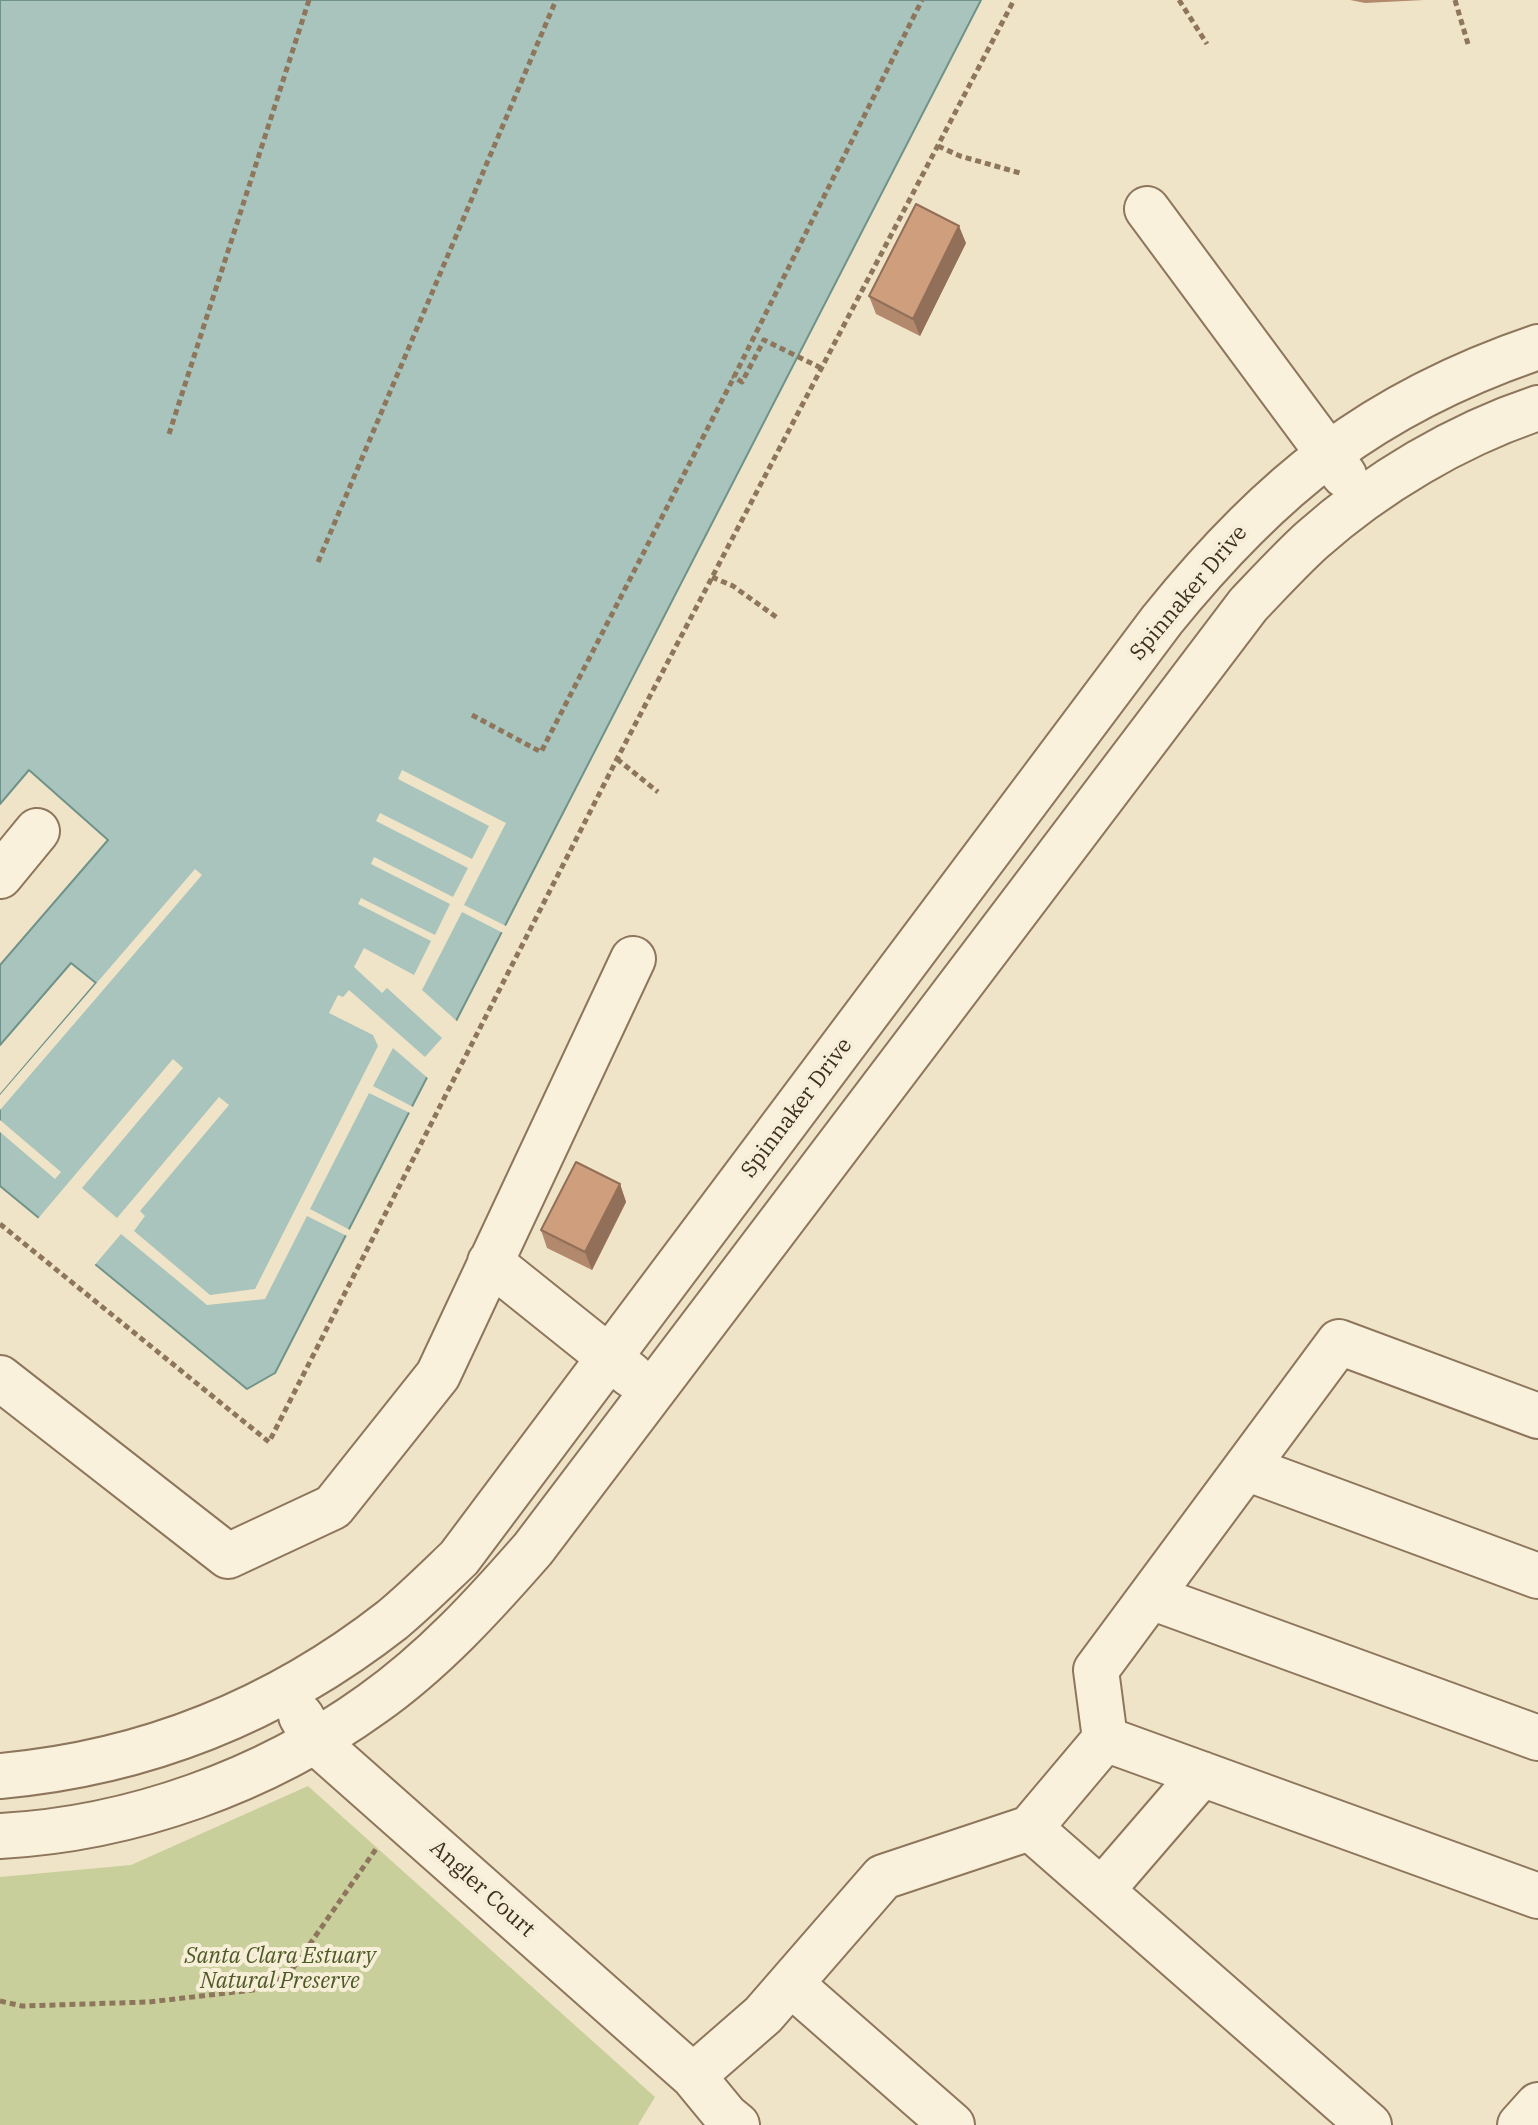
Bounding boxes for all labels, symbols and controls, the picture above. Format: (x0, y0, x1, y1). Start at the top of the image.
street label: Spinnaker Drive (1125, 520, 1253, 666)
street label: Spinnaker Drive (736, 1033, 858, 1183)
street label: Angler Court (424, 1835, 540, 1943)
park label: Santa Clara Estuary Natural Preserve (185, 1944, 375, 1996)

